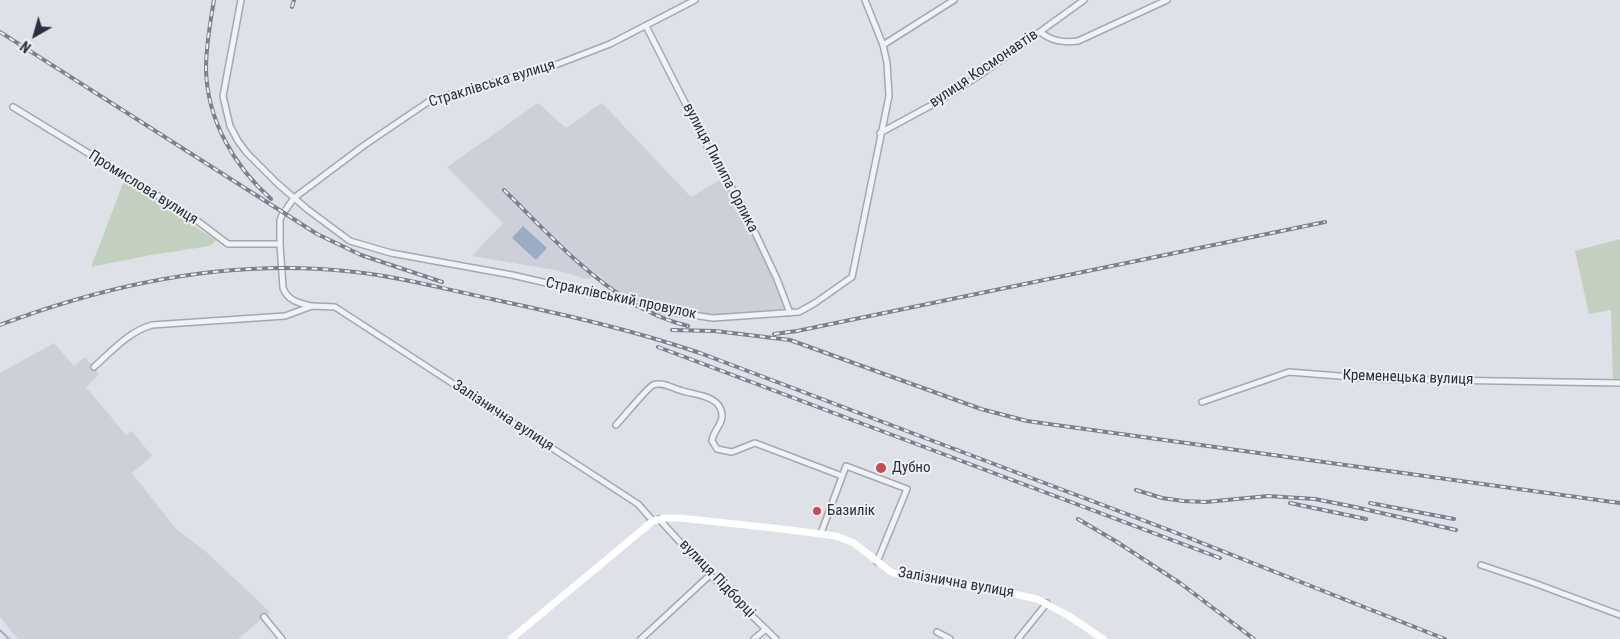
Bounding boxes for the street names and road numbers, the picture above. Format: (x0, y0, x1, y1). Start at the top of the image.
street label: вулиця Космонавтів (926, 26, 1042, 112)
street label: Страклівська вулиця (427, 56, 557, 112)
street label: вулиця Пилипа Орлика (678, 100, 762, 236)
street label: Промислова вулиця (85, 147, 201, 229)
street label: Страклівський провулок (544, 274, 698, 324)
street label: Кременецька вулиця (1342, 367, 1474, 389)
street label: Залізнична вулиця (449, 376, 557, 456)
street label: вулиця Підборці (675, 536, 759, 622)
street label: Залізнична вулиця (897, 564, 1015, 602)

